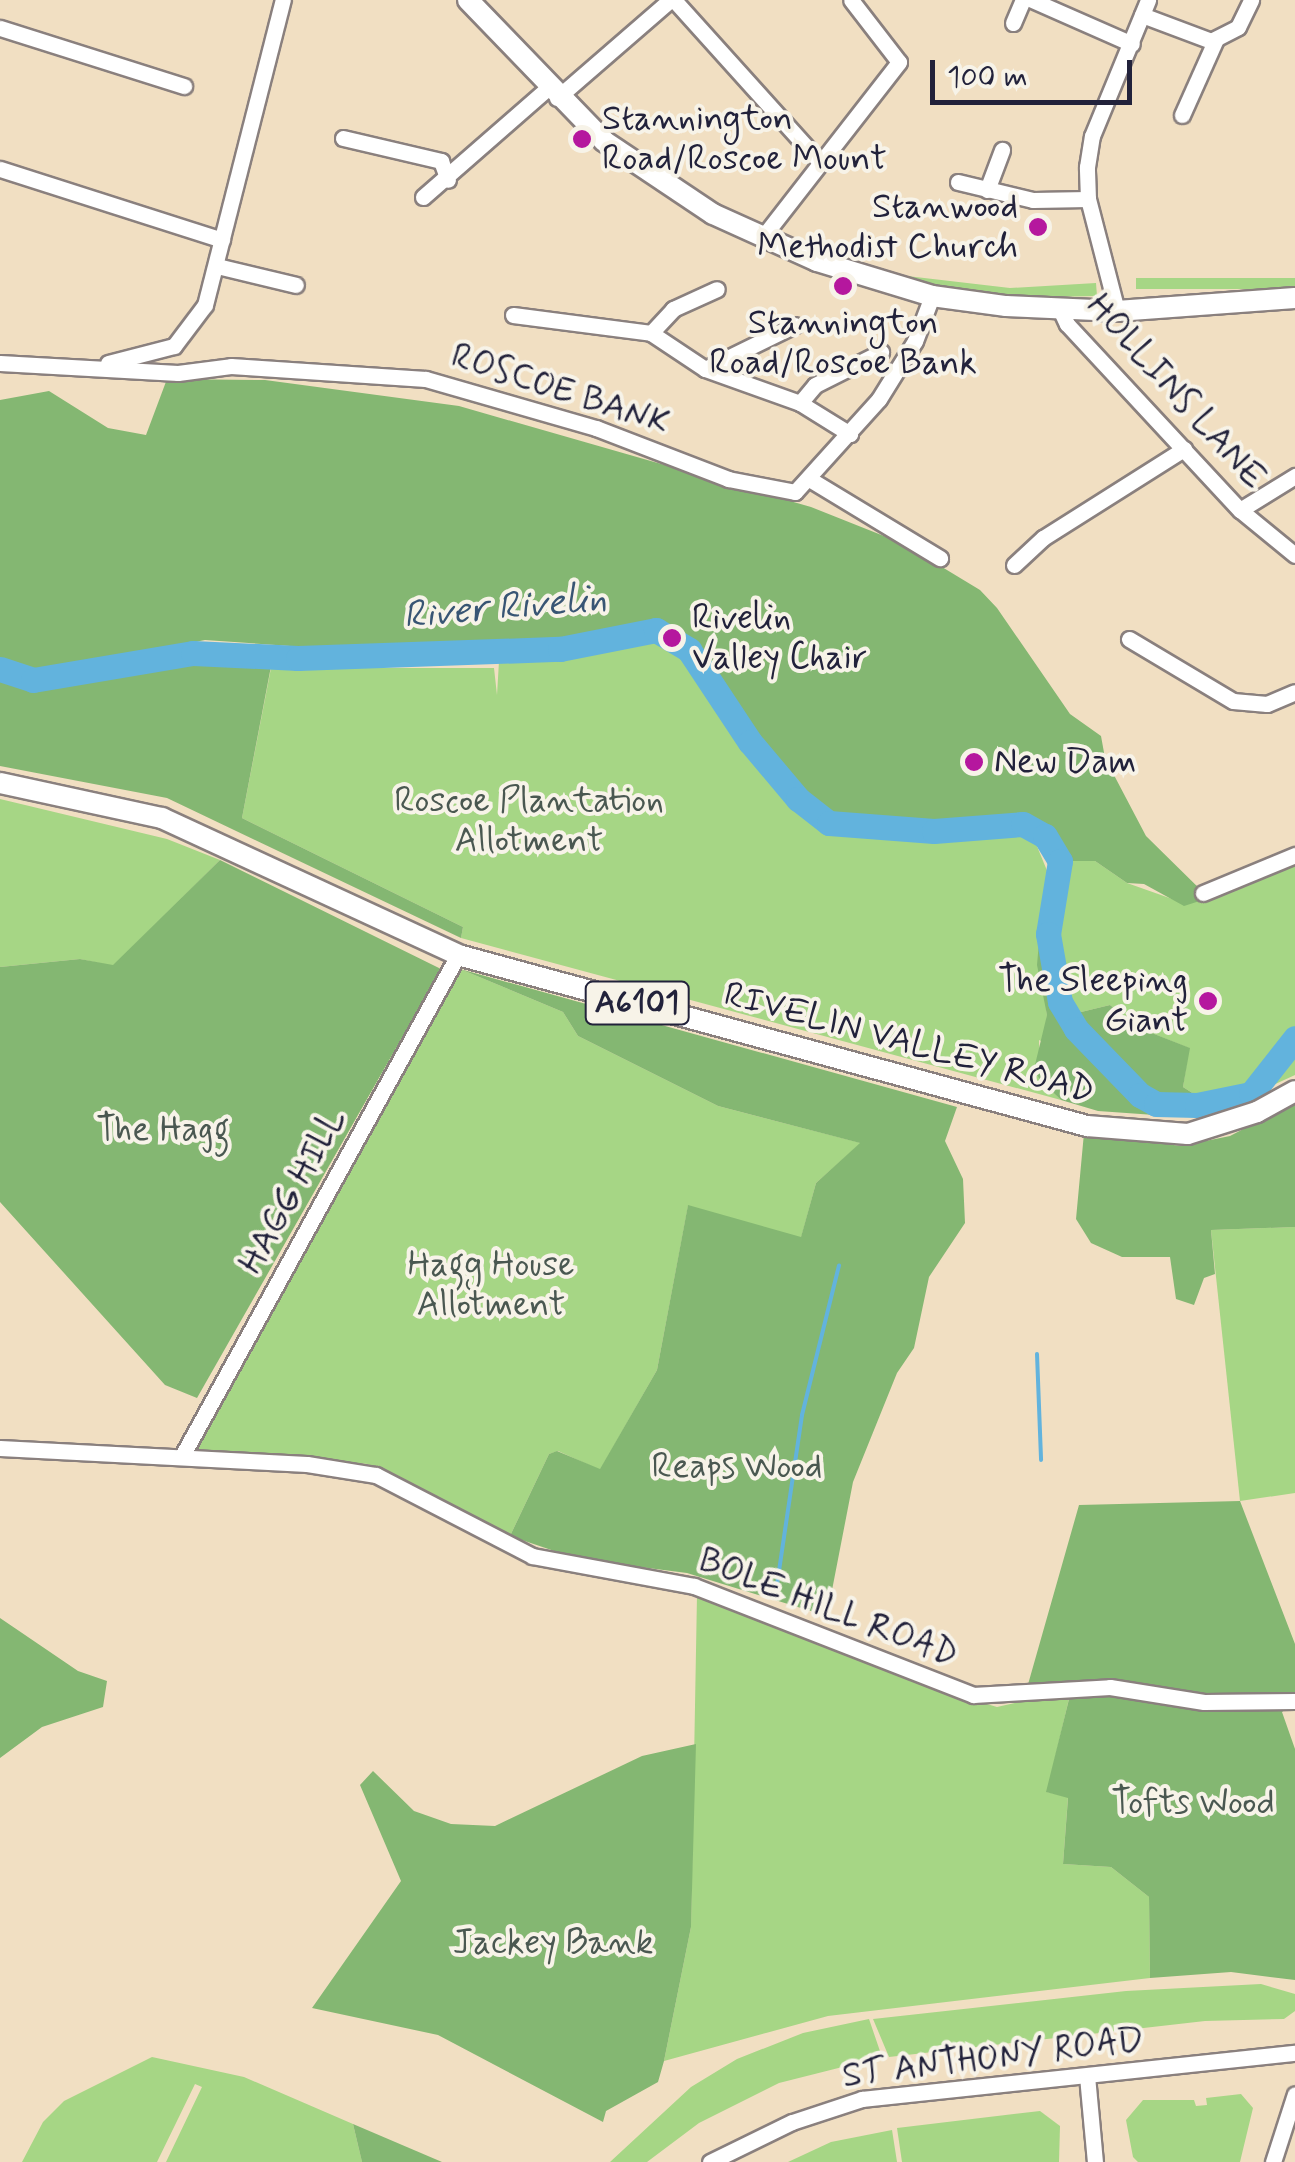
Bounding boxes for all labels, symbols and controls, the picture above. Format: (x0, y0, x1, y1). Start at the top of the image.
scale bar (935, 40, 1138, 102)
text: 100 m (947, 58, 1028, 97)
place label: Stannington Road/Roscoe Mount (602, 98, 887, 180)
marker: Stannington Road/Roscoe Mount (571, 128, 593, 150)
place label: Stanwood Methodist Church (757, 186, 1018, 268)
marker: Stanwood Methodist Church (1027, 216, 1049, 238)
marker: Stannington Road/Roscoe Bank (832, 275, 854, 297)
street label: HOLLINS LANE (1077, 286, 1275, 498)
place label: Stannington Road/Roscoe Bank (709, 302, 977, 384)
street label: ROSCOE BANK (446, 335, 674, 445)
water label: River Rivelin (402, 576, 608, 640)
place label: Rivelin Valley Chair (692, 597, 876, 679)
marker: Rivelin Valley Chair (661, 627, 683, 649)
place label: New Dam (994, 741, 1141, 783)
marker: New Dam (963, 751, 985, 773)
park label: Roscoe Plantation Allotment (394, 780, 664, 862)
place label: The Sleeping Giant (1009, 960, 1188, 1042)
street label: RIVELIN VALLEY ROAD (721, 974, 1097, 1112)
road number: A6101 (584, 976, 690, 1030)
marker: The Sleeping Giant (1197, 990, 1219, 1012)
street label: HAGG HILL (230, 1101, 356, 1281)
park label: The Hagg (94, 1109, 232, 1151)
park label: Hagg House Allotment (407, 1244, 575, 1326)
park label: Reaps Wood (652, 1446, 822, 1488)
street label: BOLE HILL ROAD (691, 1539, 965, 1677)
park label: Tofts Wood (1110, 1782, 1276, 1824)
park label: Jackey Bank (458, 1922, 648, 1964)
street label: ST ANTHONY ROAD (838, 2018, 1148, 2098)

